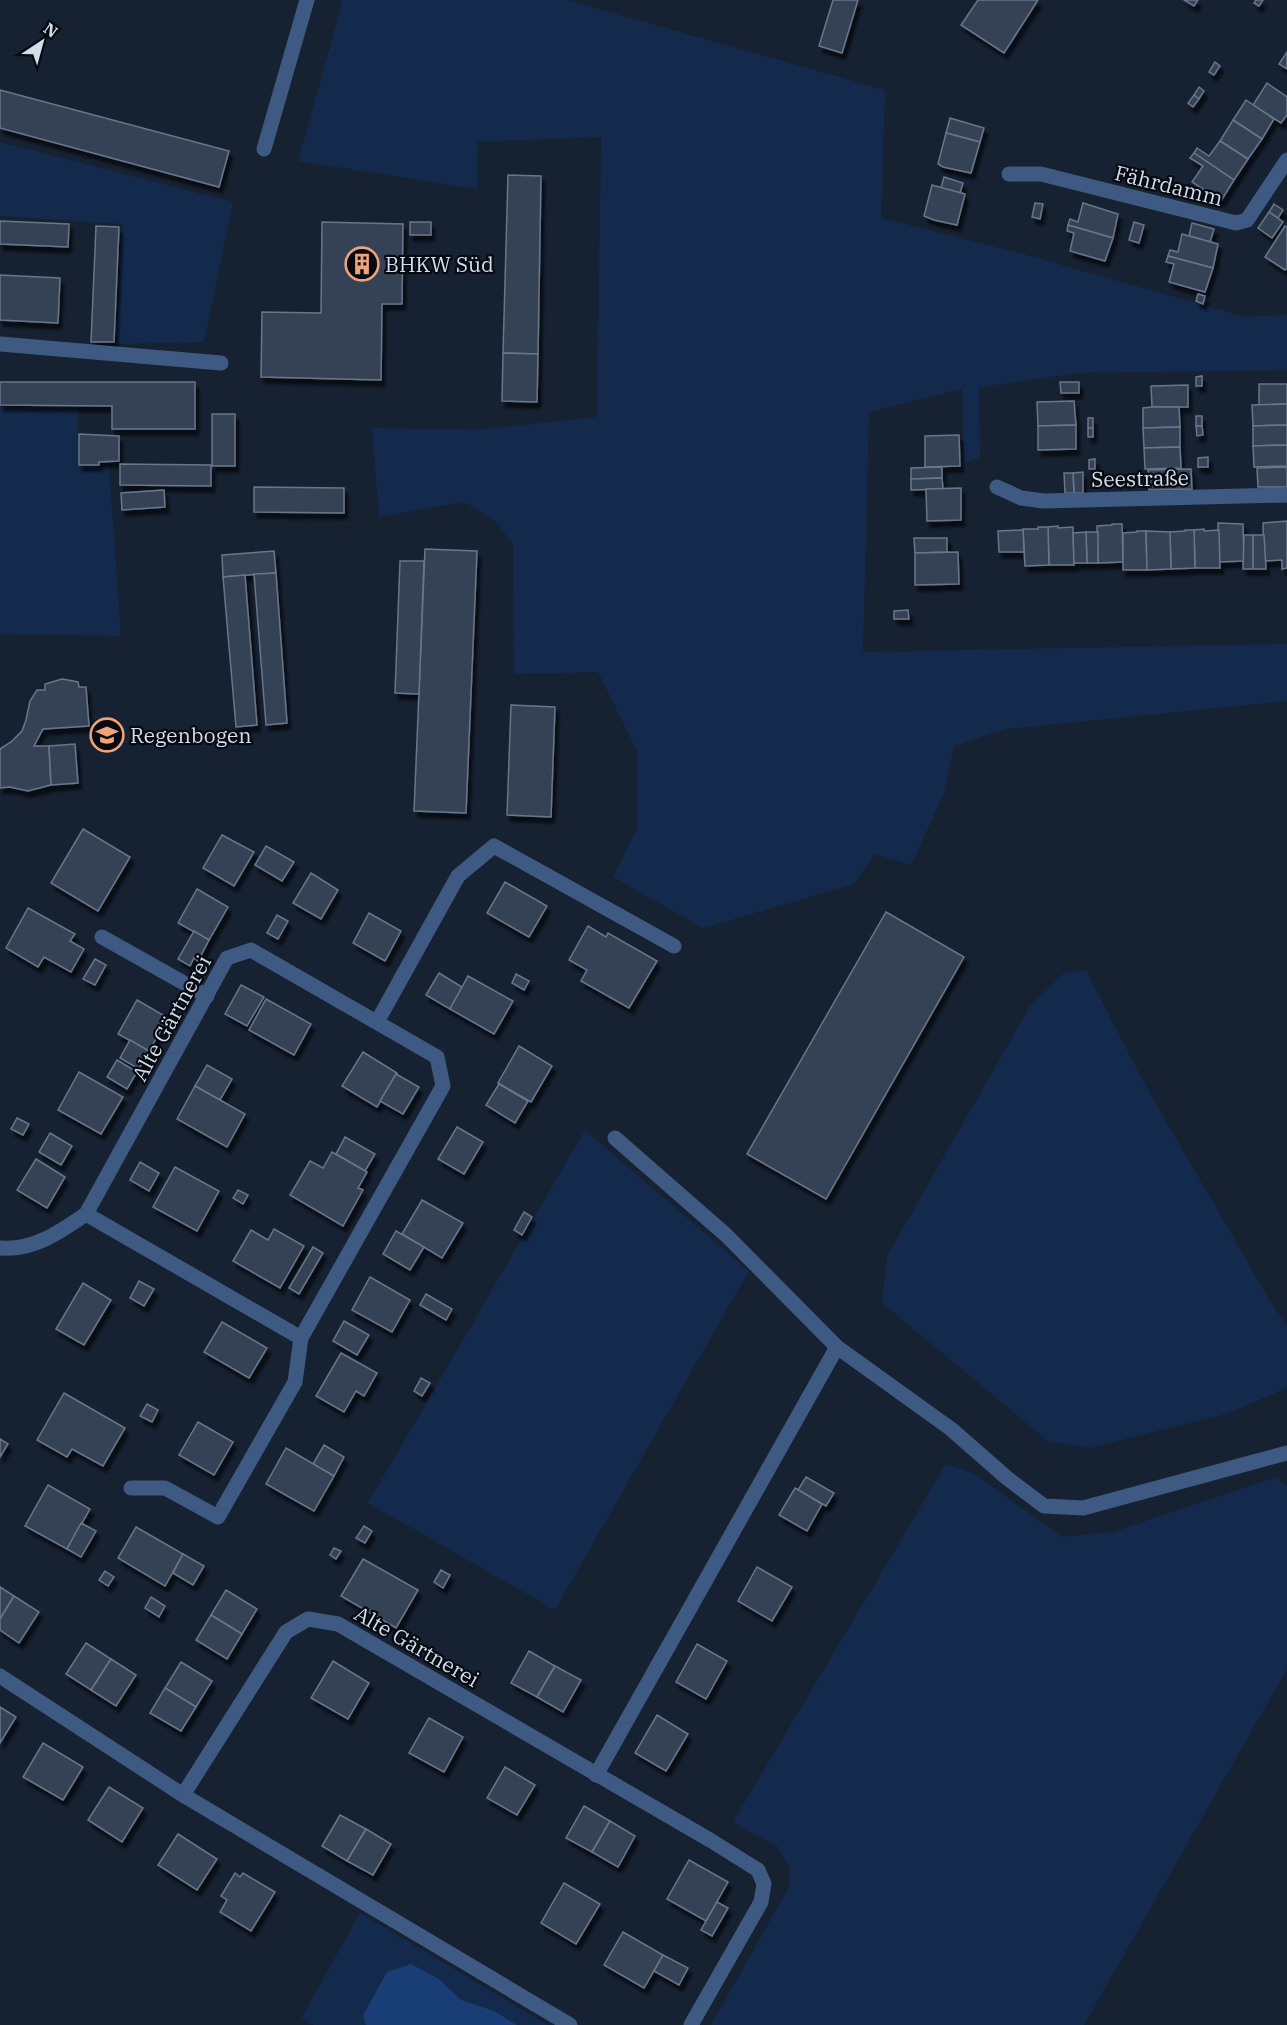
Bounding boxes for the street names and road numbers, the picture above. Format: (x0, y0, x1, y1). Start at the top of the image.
street label: Fährdamm (1112, 158, 1226, 212)
street label: Seestraße (1091, 463, 1189, 493)
street label: Alte Gärtnerei (125, 950, 217, 1086)
street label: Alte Gärtnerei (350, 1599, 484, 1693)

